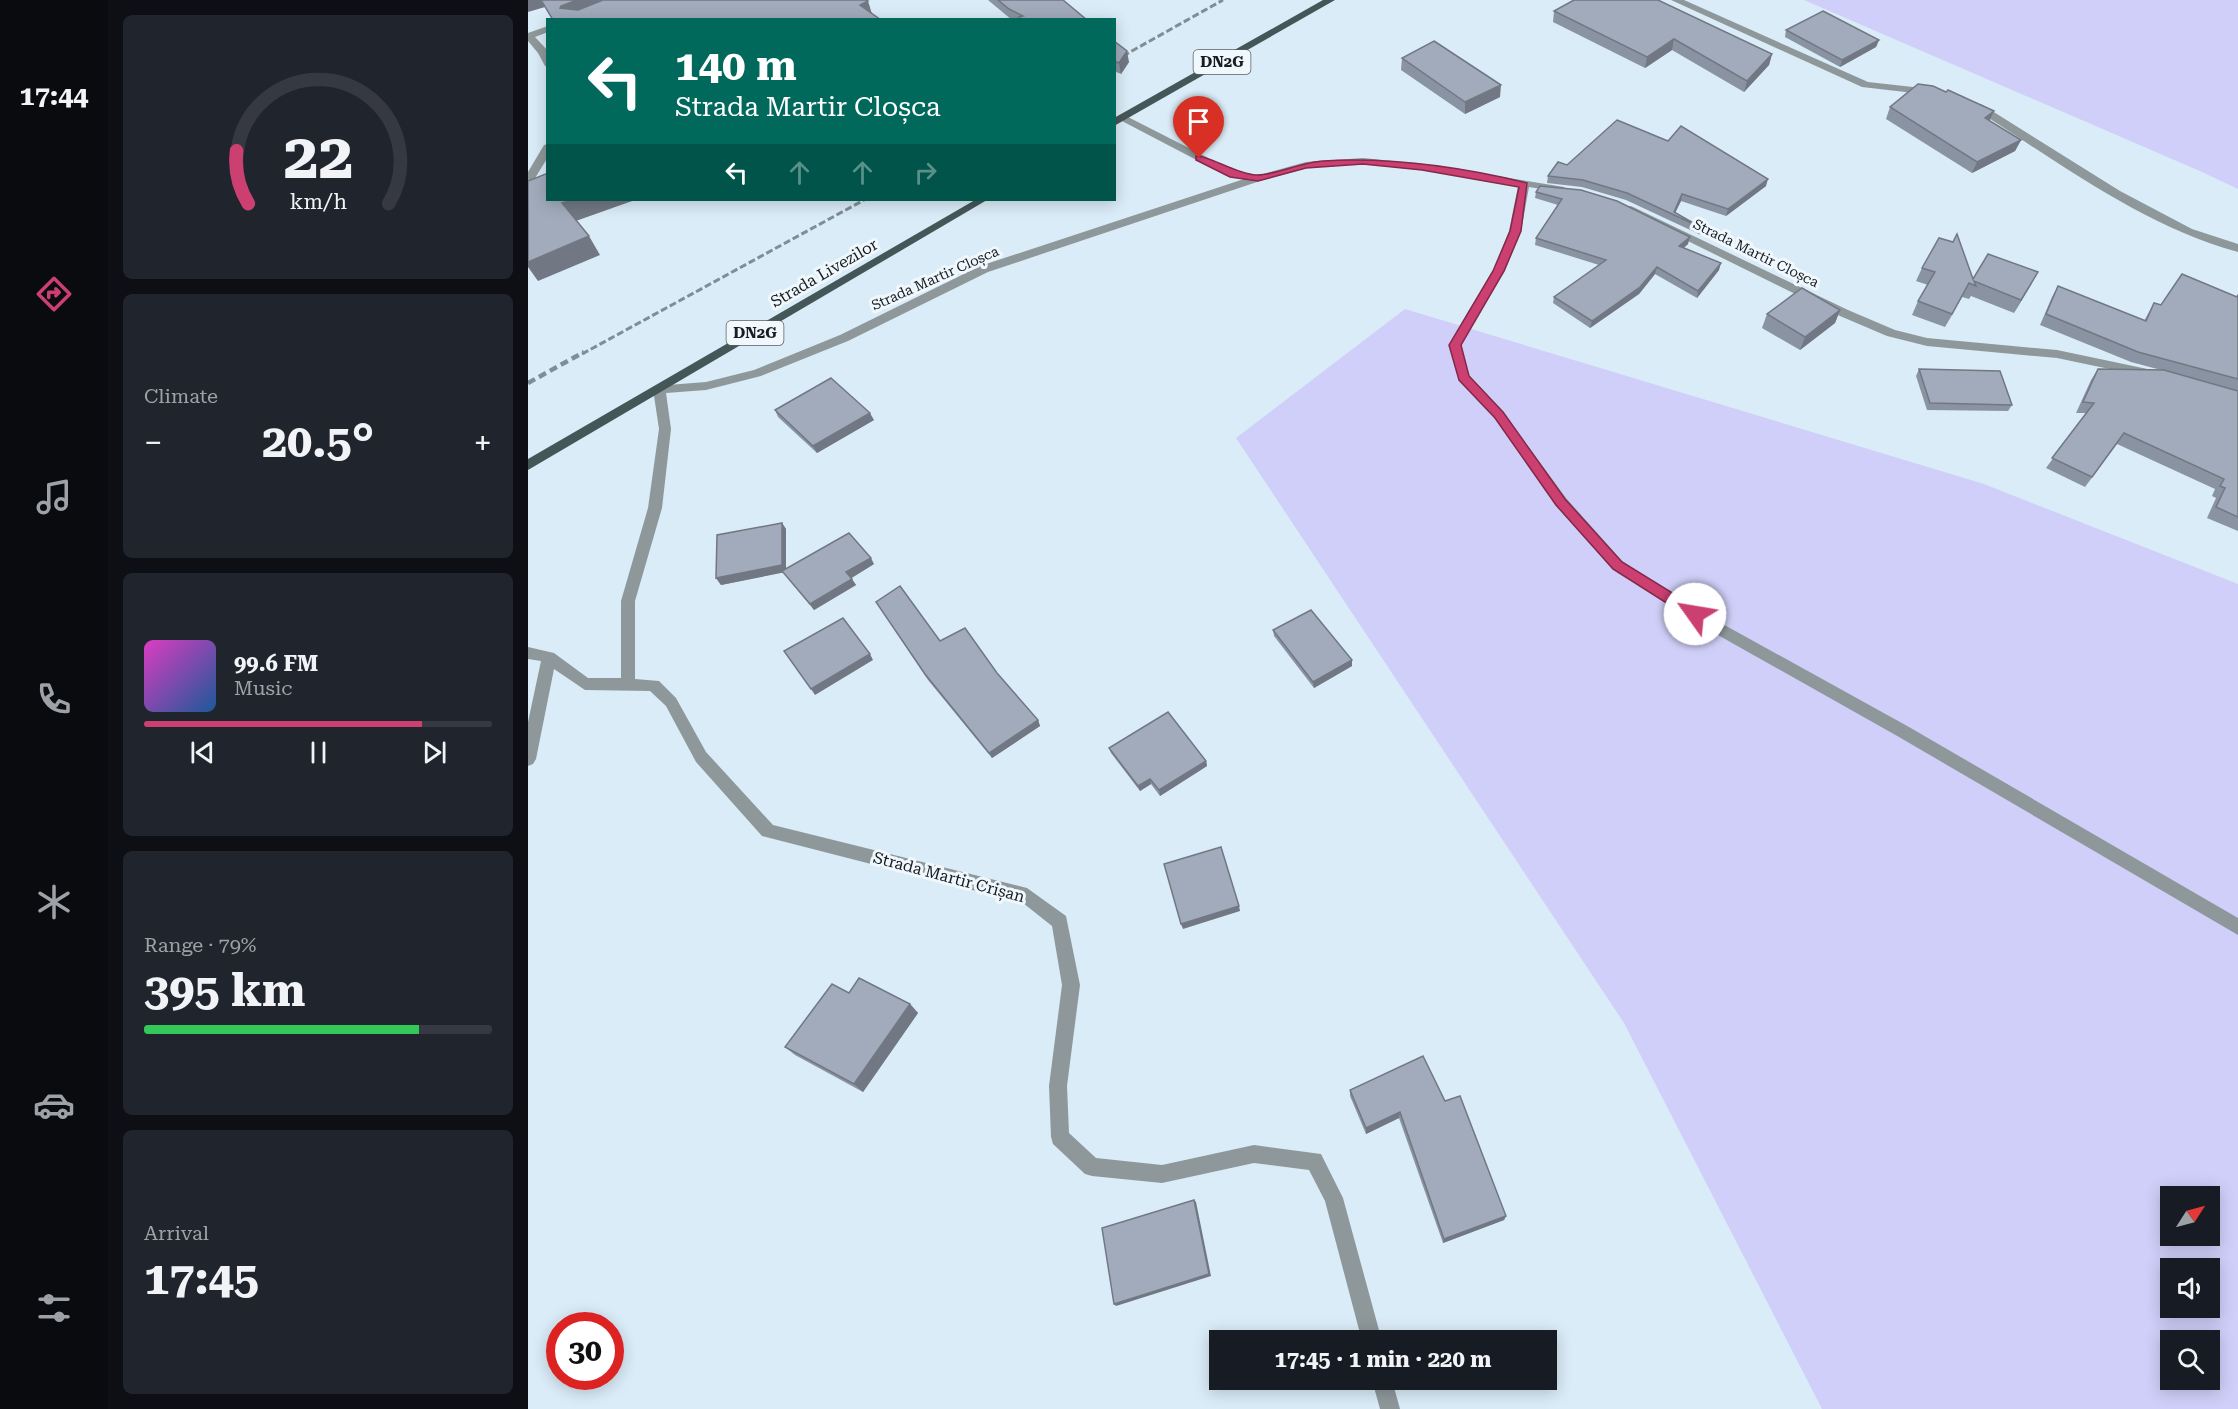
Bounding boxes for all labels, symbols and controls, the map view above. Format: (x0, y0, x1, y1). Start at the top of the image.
text: 140 m (675, 41, 797, 90)
icon: left (576, 42, 654, 120)
road number: DN2G (1194, 50, 1250, 74)
text: 17:44 (20, 80, 88, 112)
text: Strada Martir Cloșca (675, 91, 941, 123)
pin (1173, 96, 1224, 158)
icon: arrive (1182, 105, 1215, 138)
text: 22 (283, 120, 353, 193)
icon: left (720, 156, 753, 189)
icon: ahead (783, 156, 816, 189)
icon: ahead (846, 156, 879, 189)
icon: right (909, 156, 942, 189)
text: km/h (289, 189, 347, 214)
street label: Strada Martir Cloșca (1690, 216, 1822, 291)
street label: Strada Livezilor (767, 234, 881, 311)
street label: Strada Martir Cloșca (869, 243, 1002, 314)
icon: directions (33, 273, 75, 315)
road number: DN2G (726, 321, 784, 345)
text: Climate (144, 384, 218, 408)
text: 20.5° (262, 415, 374, 468)
text: − (144, 423, 162, 462)
text: + (474, 423, 492, 462)
icon: music (33, 476, 75, 518)
position arrow (1663, 582, 1727, 646)
text: 99.6 FM (234, 651, 318, 676)
text: Music (234, 676, 293, 700)
icon: phone (33, 678, 75, 720)
icon: previous (186, 736, 219, 769)
icon: pause (302, 736, 335, 769)
icon: next (418, 736, 451, 769)
street label: Strada Martir Crișan (871, 848, 1027, 907)
icon: climate (33, 881, 75, 923)
text: Range · 79% (144, 933, 256, 957)
text: 395 km (144, 964, 305, 1017)
icon: car (33, 1084, 75, 1126)
north arrow (2160, 1186, 2220, 1246)
map controls (2160, 1186, 2220, 1390)
text: Arrival (144, 1221, 209, 1245)
text: 17:45 (144, 1252, 259, 1305)
button: sound (2160, 1258, 2220, 1318)
icon: filters (33, 1287, 75, 1329)
speed limit sign: 30 (546, 1312, 624, 1390)
button: search (2160, 1330, 2220, 1390)
text: 17:45 · 1 min · 220 m (1274, 1347, 1492, 1372)

